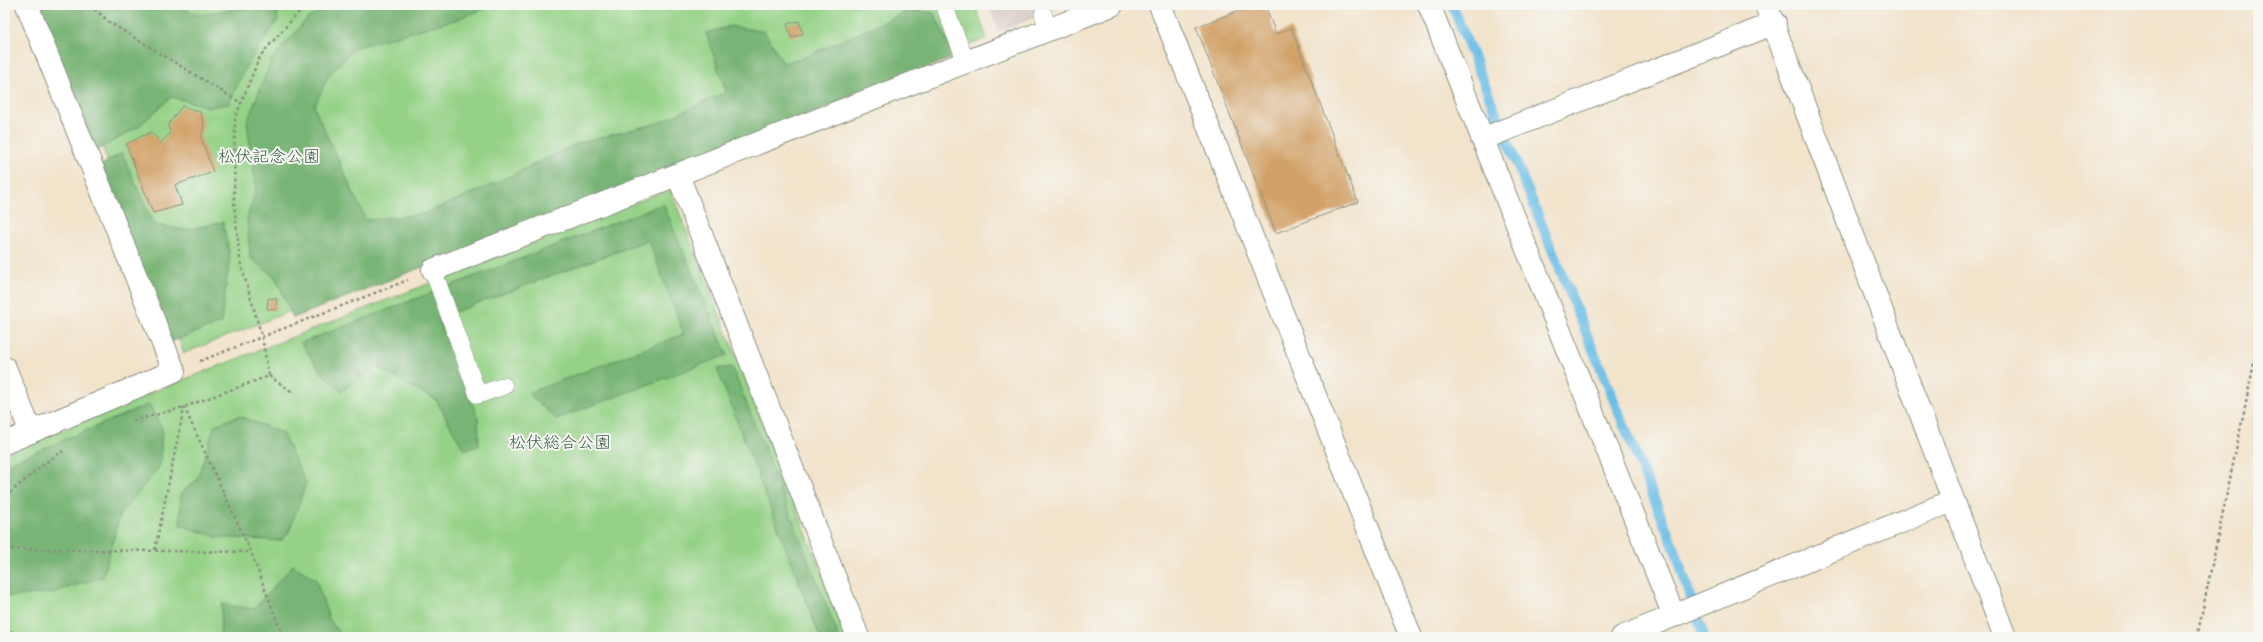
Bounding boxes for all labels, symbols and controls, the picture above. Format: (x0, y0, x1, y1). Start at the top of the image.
park label: 松伏記念公園 (218, 145, 320, 170)
park label: 松伏総合公園 (509, 431, 611, 456)

